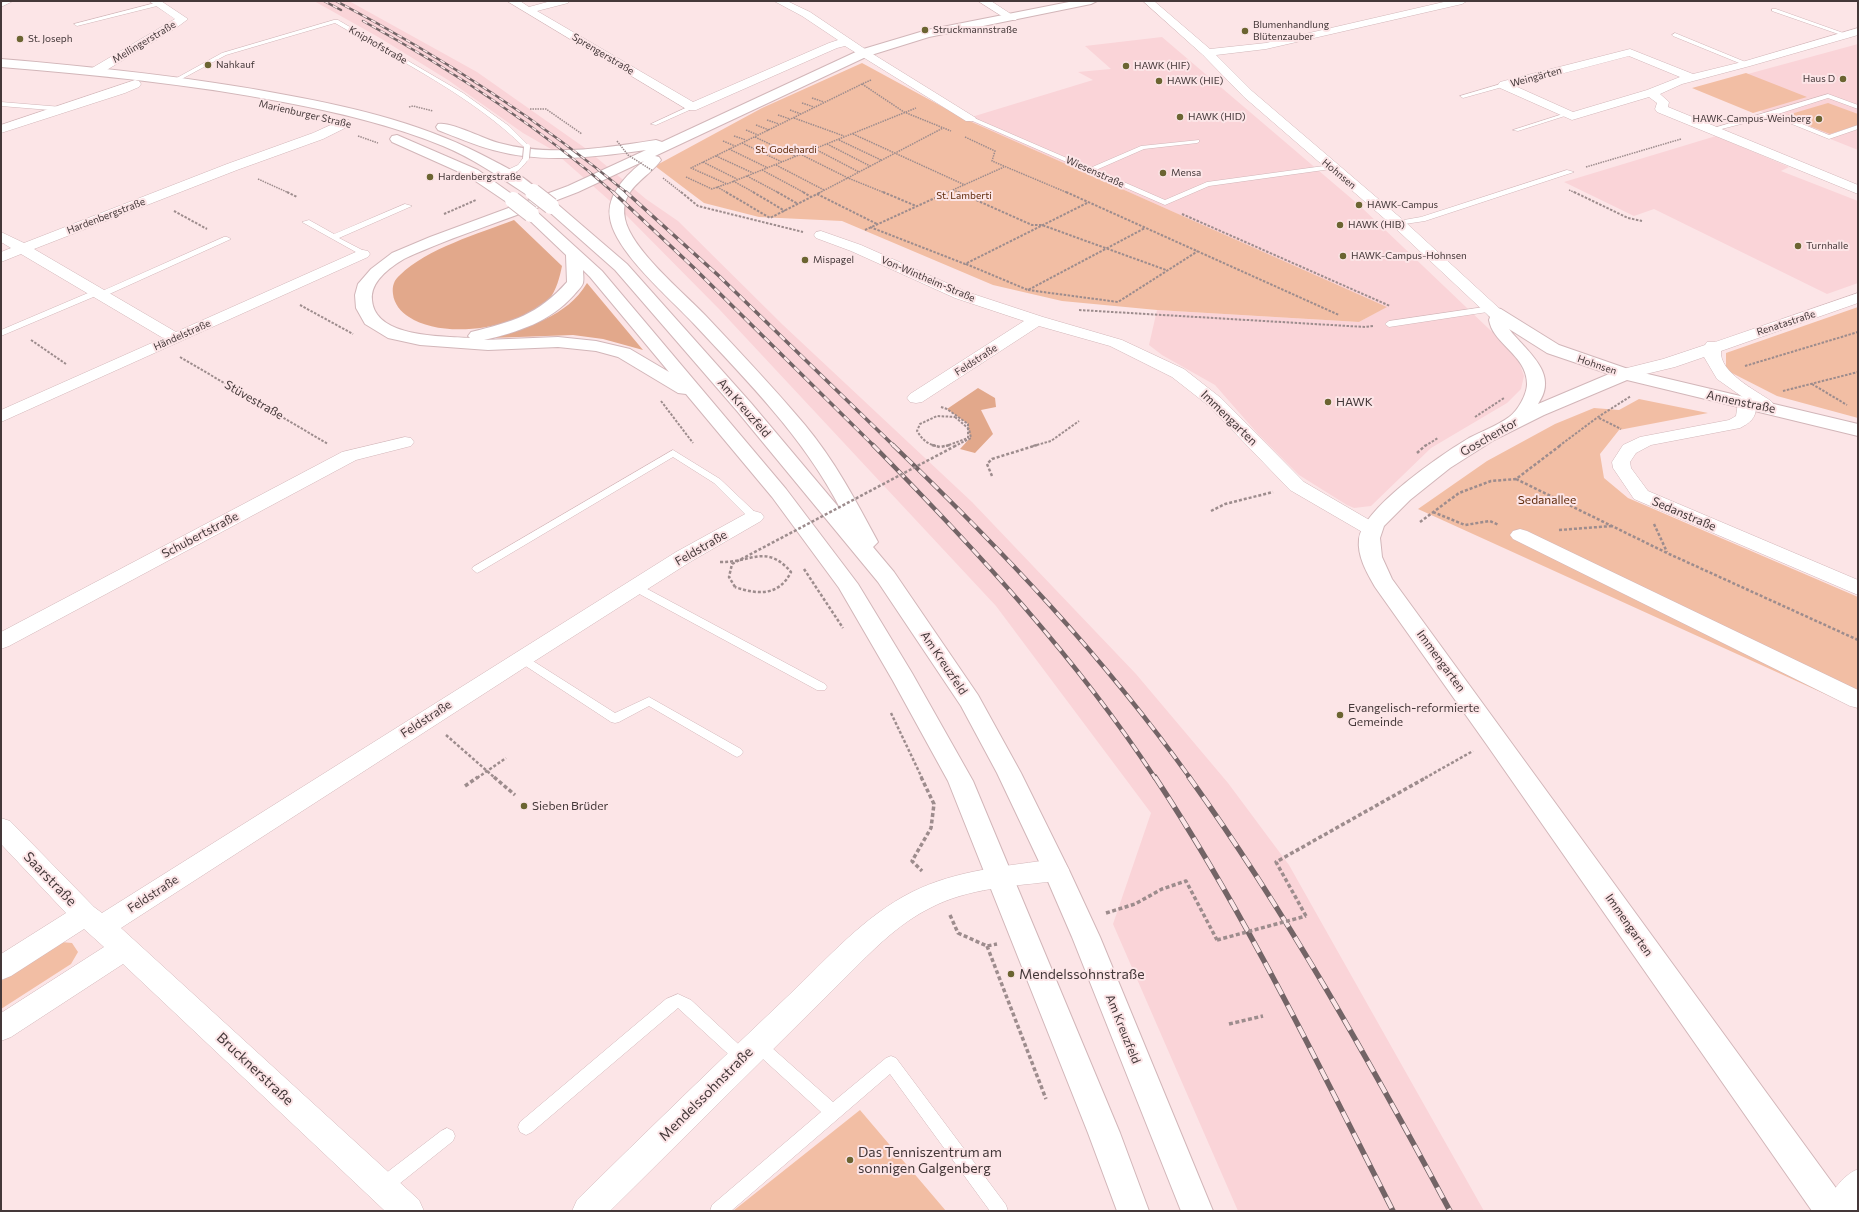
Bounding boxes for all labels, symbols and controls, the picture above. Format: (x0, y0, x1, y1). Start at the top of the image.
street label: Mellingerstraße (110, 18, 178, 66)
place label: Blumenhandlung Blütenzauber (1253, 19, 1329, 42)
street label: Kniphofstraße (347, 23, 409, 67)
place label: Struckmannstraße (933, 24, 1017, 36)
marker: Struckmannstraße (920, 25, 930, 35)
marker: Blumenhandlung Blütenzauber (1240, 26, 1250, 36)
street label: Sprengerstraße (570, 31, 636, 77)
place label: St. Joseph (28, 33, 72, 45)
marker: St. Joseph (15, 34, 25, 44)
place label: Nahkauf (216, 59, 255, 71)
marker: Nahkauf (203, 60, 213, 70)
place label: HAWK (HIF) (1134, 60, 1190, 72)
marker: HAWK (HIF) (1121, 61, 1131, 71)
street label: Weingärten (1509, 64, 1563, 90)
place label: Haus D (1803, 73, 1835, 85)
marker: Haus D (1838, 74, 1848, 84)
place label: HAWK (HIE) (1167, 75, 1223, 87)
marker: HAWK (HIE) (1154, 76, 1164, 86)
street label: Marienburger Straße (258, 98, 352, 130)
place label: HAWK (HID) (1188, 111, 1245, 123)
marker: HAWK (HID) (1175, 112, 1185, 122)
place label: HAWK-Campus-Weinberg (1692, 113, 1811, 125)
marker: HAWK-Campus-Weinberg (1814, 114, 1824, 124)
park label: St. Godehardi (755, 144, 817, 156)
street label: Wiesenstraße (1064, 154, 1126, 190)
street label: Hohnsen (1320, 156, 1358, 192)
place label: Mensa (1171, 167, 1201, 179)
marker: Mensa (1158, 168, 1168, 178)
place label: Hardenbergstraße (438, 171, 521, 183)
marker: Hardenbergstraße (425, 172, 435, 182)
park label: St. Lamberti (936, 190, 992, 202)
street label: Hardenbergstraße (65, 196, 147, 236)
place label: HAWK-Campus (1367, 199, 1438, 211)
marker: HAWK-Campus (1354, 200, 1364, 210)
place label: HAWK (HIB) (1348, 219, 1405, 231)
marker: HAWK (HIB) (1335, 220, 1345, 230)
place label: Turnhalle (1806, 240, 1848, 252)
marker: Turnhalle (1793, 241, 1803, 251)
place label: HAWK-Campus-Hohnsen (1351, 250, 1467, 262)
marker: HAWK-Campus-Hohnsen (1338, 251, 1348, 261)
place label: Mispagel (813, 254, 854, 266)
street label: Von-Wintheim-Straße (879, 254, 977, 304)
marker: Mispagel (800, 255, 810, 265)
street label: Renatastraße (1755, 308, 1817, 338)
street label: Händelstraße (152, 317, 212, 353)
street label: Feldstraße (953, 342, 999, 378)
street label: Hohnsen (1576, 353, 1618, 377)
street label: Am Kreuzfeld (714, 376, 774, 440)
street label: Stüvestraße (222, 377, 286, 423)
street label: Immengarten (1198, 387, 1260, 449)
street label: Annenstraße (1705, 388, 1777, 416)
place label: HAWK (1336, 395, 1373, 409)
marker: HAWK (1323, 397, 1333, 407)
street label: Goschentor (1458, 415, 1520, 459)
park label: Sedanallee (1518, 493, 1576, 507)
street label: Sedanstraße (1650, 494, 1718, 534)
street label: Schubertstraße (159, 509, 241, 561)
street label: Feldstraße (672, 527, 730, 569)
street label: Immengarten (1414, 627, 1468, 695)
street label: Am Kreuzfeld (917, 629, 971, 697)
street label: Feldstraße (398, 697, 454, 741)
place label: Evangelisch-reformierte Gemeinde (1348, 701, 1479, 729)
marker: Evangelisch-reformierte Gemeinde (1335, 710, 1345, 720)
place label: Sieben Brüder (532, 799, 608, 813)
marker: Sieben Brüder (519, 801, 529, 811)
street label: Saarstraße (20, 848, 80, 910)
street label: Feldstraße (125, 872, 181, 916)
street label: Immengarten (1602, 891, 1656, 959)
place label: Mendelssohnstraße (1019, 966, 1145, 982)
marker: Mendelssohnstraße (1006, 969, 1016, 979)
street label: Am Kreuzfeld (1103, 992, 1143, 1066)
street label: Brucknerstraße (213, 1029, 297, 1109)
street label: Mendelssohnstraße (656, 1044, 756, 1144)
place label: Das Tenniszentrum am sonnigen Galgenberg (858, 1144, 1002, 1176)
marker: Das Tenniszentrum am sonnigen Galgenberg (845, 1155, 855, 1165)

